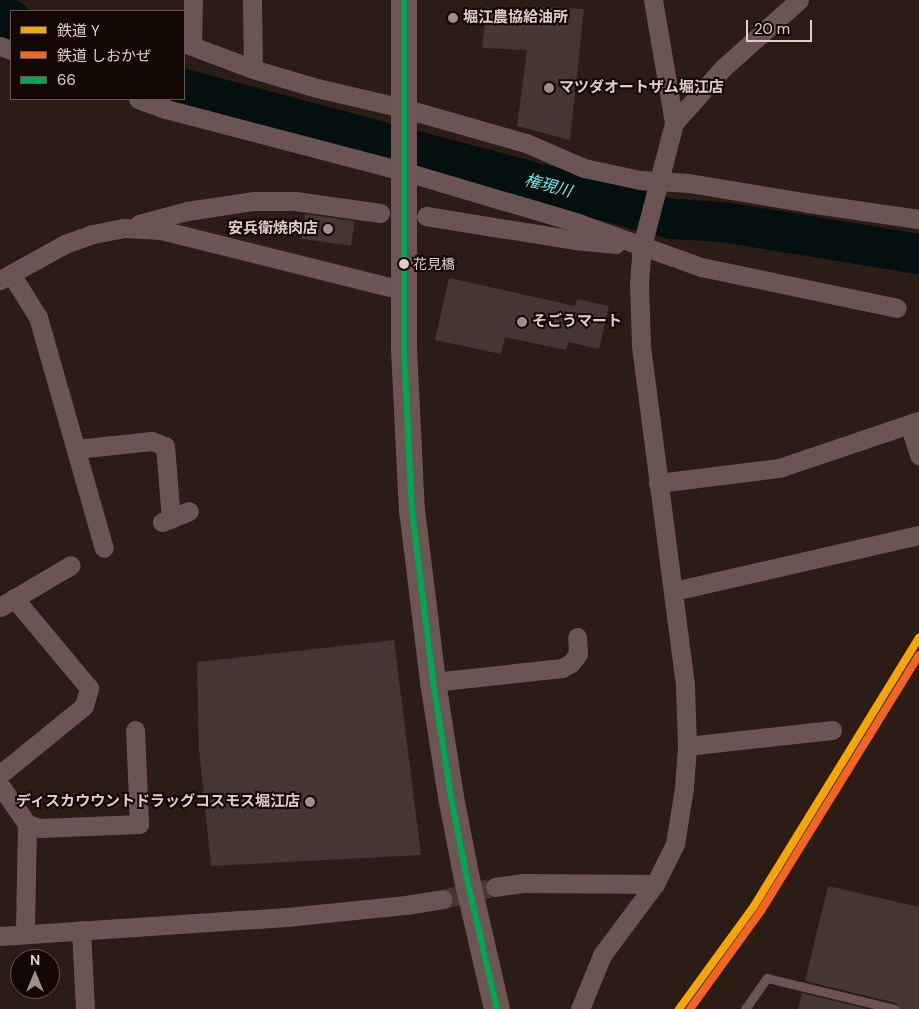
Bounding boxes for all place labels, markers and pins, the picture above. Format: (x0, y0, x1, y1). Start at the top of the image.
place label: 堀江農協給油所 (463, 9, 568, 27)
marker: 堀江農協給油所 (447, 12, 459, 24)
place label: マツダオートザム堀江店 (559, 79, 724, 97)
marker: マツダオートザム堀江店 (543, 82, 555, 94)
place label: 安兵衛焼肉店 (228, 220, 318, 238)
marker: 安兵衛焼肉店 (322, 223, 334, 235)
place label: 花見橋 (413, 256, 455, 272)
marker: 花見橋 (399, 259, 409, 269)
place label: そごうマート (532, 313, 622, 331)
marker: そごうマート (516, 316, 528, 328)
place label: ディスカウウントドラッグコスモス堀江店 (15, 793, 300, 811)
marker: ディスカウウントドラッグコスモス堀江店 (304, 796, 316, 808)

